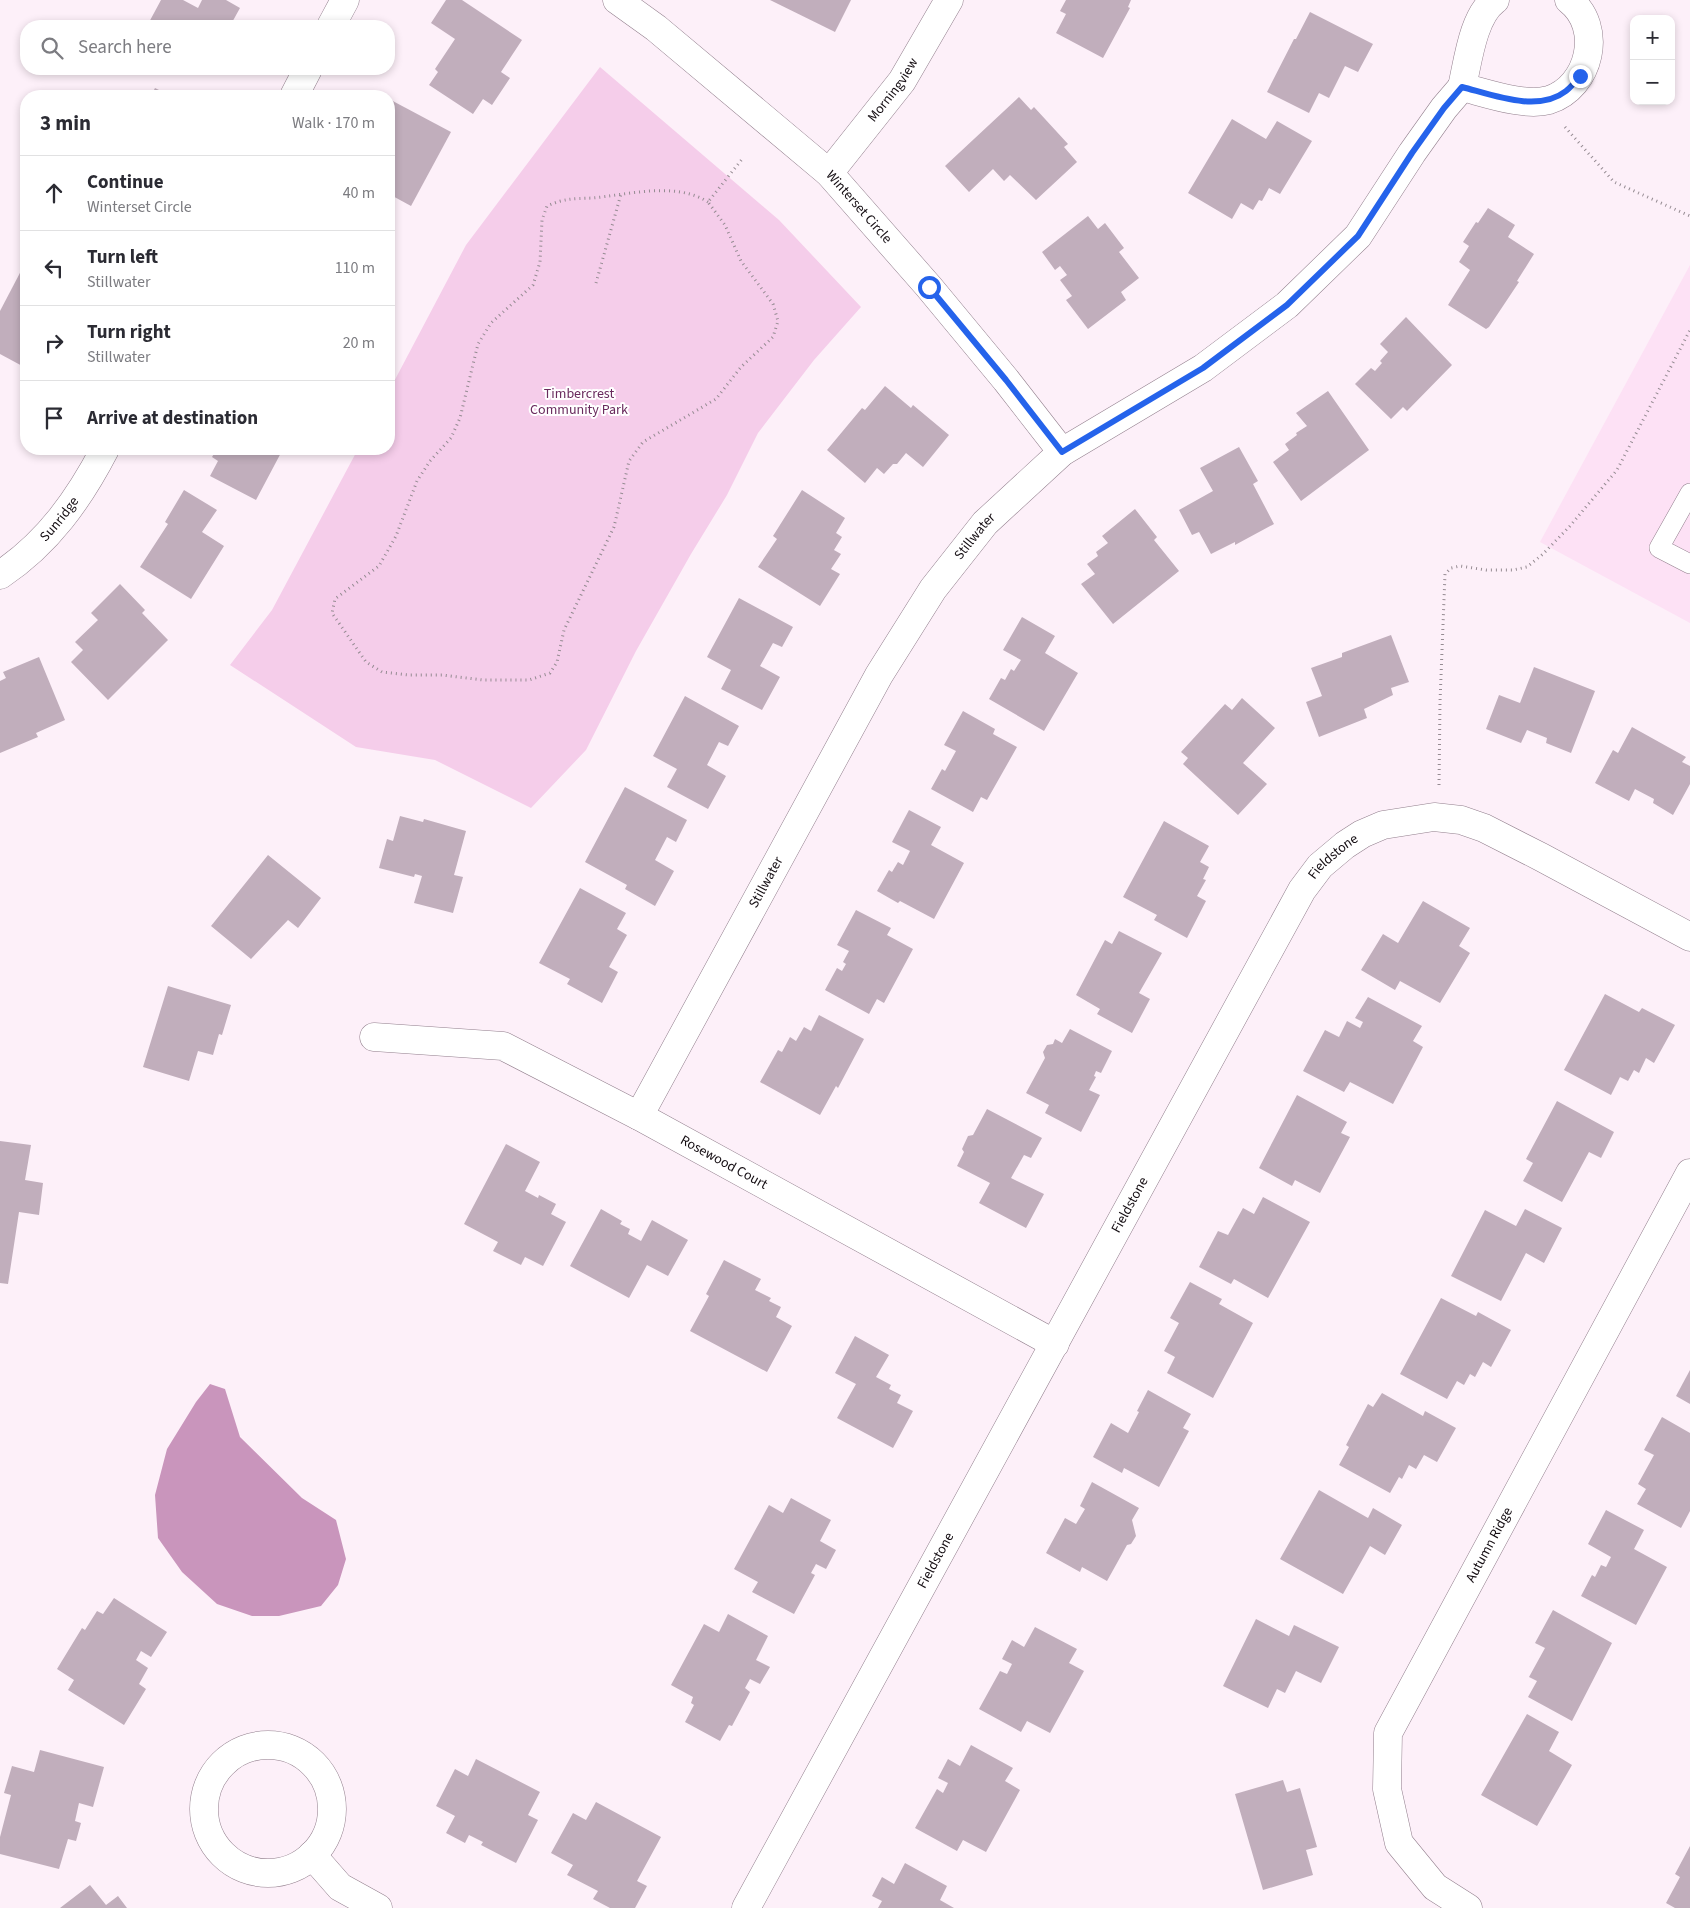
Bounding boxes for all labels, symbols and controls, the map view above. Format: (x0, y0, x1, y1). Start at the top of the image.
map controls (1630, 15, 1675, 105)
button: + (1630, 15, 1675, 60)
search box (20, 20, 395, 75)
icon: search (38, 34, 66, 62)
text: Search here (78, 34, 172, 61)
street label: Morningview (863, 54, 923, 127)
button: − (1630, 60, 1675, 105)
route end (1569, 65, 1592, 88)
text: 3 min (40, 108, 91, 138)
text: Walk · 170 m (292, 112, 375, 134)
street label: Winterset Circle (821, 166, 897, 248)
text: Continue (87, 169, 164, 196)
icon: ahead (40, 179, 68, 207)
text: 40 m (343, 182, 375, 204)
text: Winterset Circle (87, 196, 192, 218)
text: Turn left (87, 244, 158, 271)
icon: left (40, 254, 68, 282)
text: 110 m (335, 257, 375, 279)
text: Stillwater (87, 271, 151, 293)
route start (918, 276, 941, 299)
text: Turn right (87, 319, 171, 346)
icon: right (40, 329, 68, 357)
text: 20 m (343, 332, 375, 354)
text: Stillwater (87, 346, 151, 368)
park label: Timbercrest Community Park (530, 384, 628, 420)
icon: arrive (40, 404, 68, 432)
text: Arrive at destination (87, 405, 258, 432)
street label: Sunridge (35, 493, 84, 546)
street label: Stillwater (950, 508, 1000, 564)
street label: Fieldstone (1303, 829, 1362, 884)
street label: Stillwater (744, 853, 788, 912)
street label: Rosewood Court (677, 1130, 771, 1195)
street label: Fieldstone (1107, 1173, 1153, 1237)
street label: Autumn Ridge (1461, 1504, 1518, 1586)
street label: Fieldstone (912, 1529, 959, 1592)

